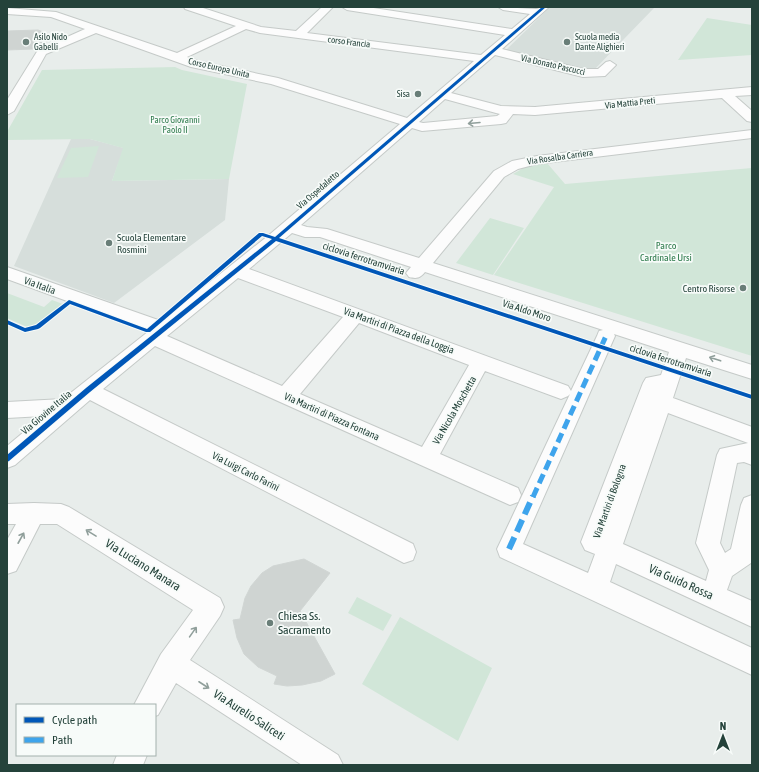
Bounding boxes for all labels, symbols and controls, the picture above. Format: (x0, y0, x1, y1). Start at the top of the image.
place label: Asilo Nido Gabelli (34, 32, 67, 52)
place label: Scuola media Dante Alighieri (575, 32, 624, 52)
street label: corso Francia (327, 34, 371, 50)
marker: Asilo Nido Gabelli (21, 37, 31, 47)
marker: Scuola media Dante Alighieri (562, 37, 572, 47)
street label: Via Donato Pascucci (520, 53, 586, 77)
street label: Corso Europa Unita (187, 56, 251, 80)
place label: Sisa (397, 89, 410, 99)
marker: Sisa (413, 89, 423, 99)
street label: Via Mattia Preti (604, 95, 656, 111)
park label: Parco Giovanni Paolo II (150, 115, 200, 135)
one-way arrow (468, 119, 481, 127)
street label: Via Rosalba Carriera (526, 147, 594, 167)
street label: Via Ospedaletto (295, 169, 341, 211)
place label: Scuola Elementare Rosmini (117, 232, 187, 255)
marker: Scuola Elementare Rosmini (104, 238, 114, 248)
street label: ciclovia ferrotramviaria (321, 240, 407, 277)
park label: Parco Cardinale Ursi (640, 240, 692, 263)
street label: Via Italia (22, 275, 57, 296)
place label: Centro Risorse (683, 283, 735, 294)
marker: Centro Risorse (738, 283, 748, 293)
street label: Via Aldo Moro (501, 297, 553, 324)
street label: Via Martiri di Piazza della Loggia (342, 305, 456, 356)
street label: ciclovia ferrotramviaria (628, 342, 714, 379)
one-way arrow (709, 355, 721, 363)
street label: Via Nicola Moschetta (430, 374, 479, 446)
street label: Via Giovine Italia (19, 388, 74, 437)
street label: Via Martiri di Piazza Fontana (283, 391, 381, 443)
street label: Via Luigi Carlo Farini (210, 450, 281, 493)
street label: Via Martiri di Bologna (591, 462, 628, 540)
one-way arrow (85, 529, 97, 537)
one-way arrow (17, 533, 25, 545)
street label: Via Luciano Manara (103, 536, 183, 594)
street label: Via Guido Rossa (646, 561, 716, 603)
place label: Chiesa Ss. Sacramento (278, 609, 331, 637)
marker: Chiesa Ss. Sacramento (265, 618, 275, 628)
one-way arrow (189, 627, 197, 638)
one-way arrow (198, 681, 209, 690)
street label: Via Aurelio Saliceti (211, 687, 287, 743)
legend (16, 704, 156, 756)
text: Cycle path (52, 713, 97, 727)
north arrow (703, 716, 743, 756)
text: N (720, 720, 726, 732)
text: Path (52, 733, 73, 747)

